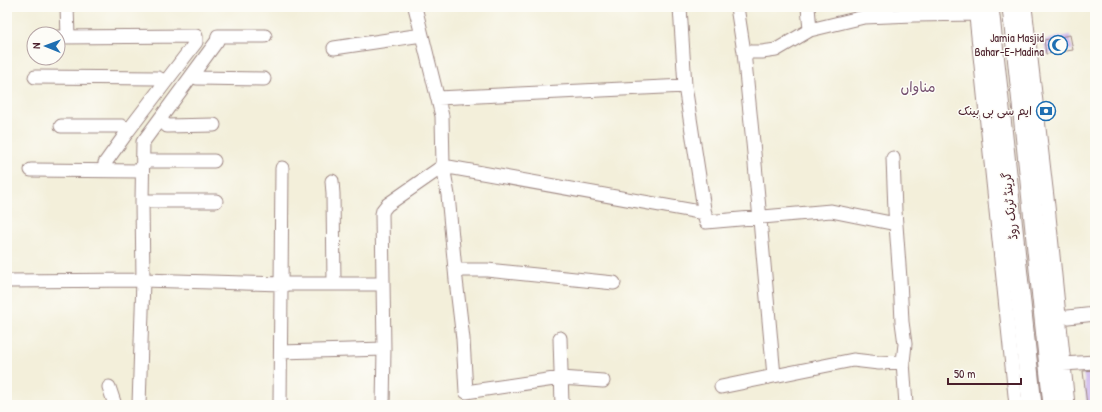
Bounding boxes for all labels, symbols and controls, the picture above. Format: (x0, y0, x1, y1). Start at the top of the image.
north arrow (26, 26, 66, 66)
place label: Jamia Masjid Bahar-E-Madina (975, 29, 1044, 60)
mosque icon: Jamia Masjid Bahar-E-Madina (1047, 34, 1069, 56)
text: N (29, 43, 43, 49)
district label: مناواں (900, 77, 936, 96)
bank icon: ایم سی بی بینک (1035, 100, 1057, 122)
place label: ایم سی بی بینک (958, 102, 1032, 120)
street label: گرینڈ ٹرنک روڈ (997, 171, 1022, 241)
scale bar (948, 360, 1021, 386)
text: 50 m (954, 365, 975, 382)

